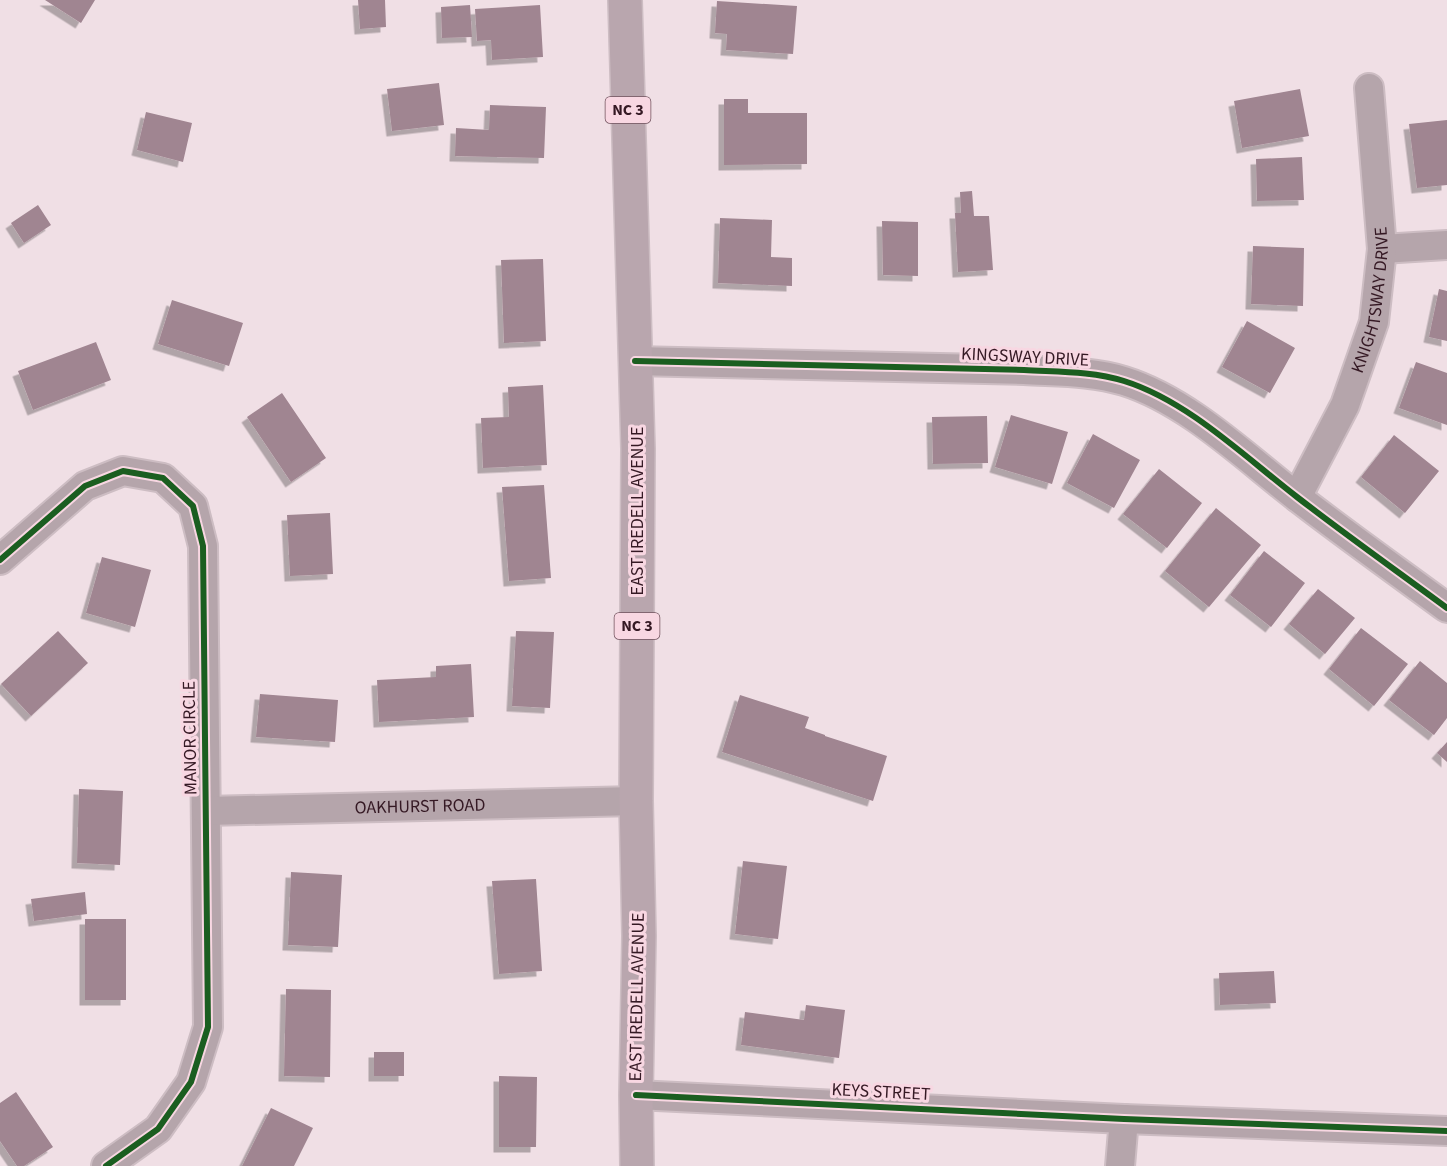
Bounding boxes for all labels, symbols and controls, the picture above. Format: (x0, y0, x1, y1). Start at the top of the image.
road number: NC 3 (606, 97, 650, 123)
street label: KNIGHTSWAY DRIVE (1345, 226, 1395, 376)
street label: KINGSWAY DRIVE (960, 341, 1090, 373)
street label: EAST IREDELL AVENUE (625, 427, 650, 595)
road number: NC 3 (614, 613, 660, 639)
street label: MANOR CIRCLE (177, 681, 203, 795)
street label: OAKHURST ROAD (354, 792, 486, 820)
street label: EAST IREDELL AVENUE (623, 912, 651, 1082)
street label: KEYS STREET (831, 1077, 932, 1107)

